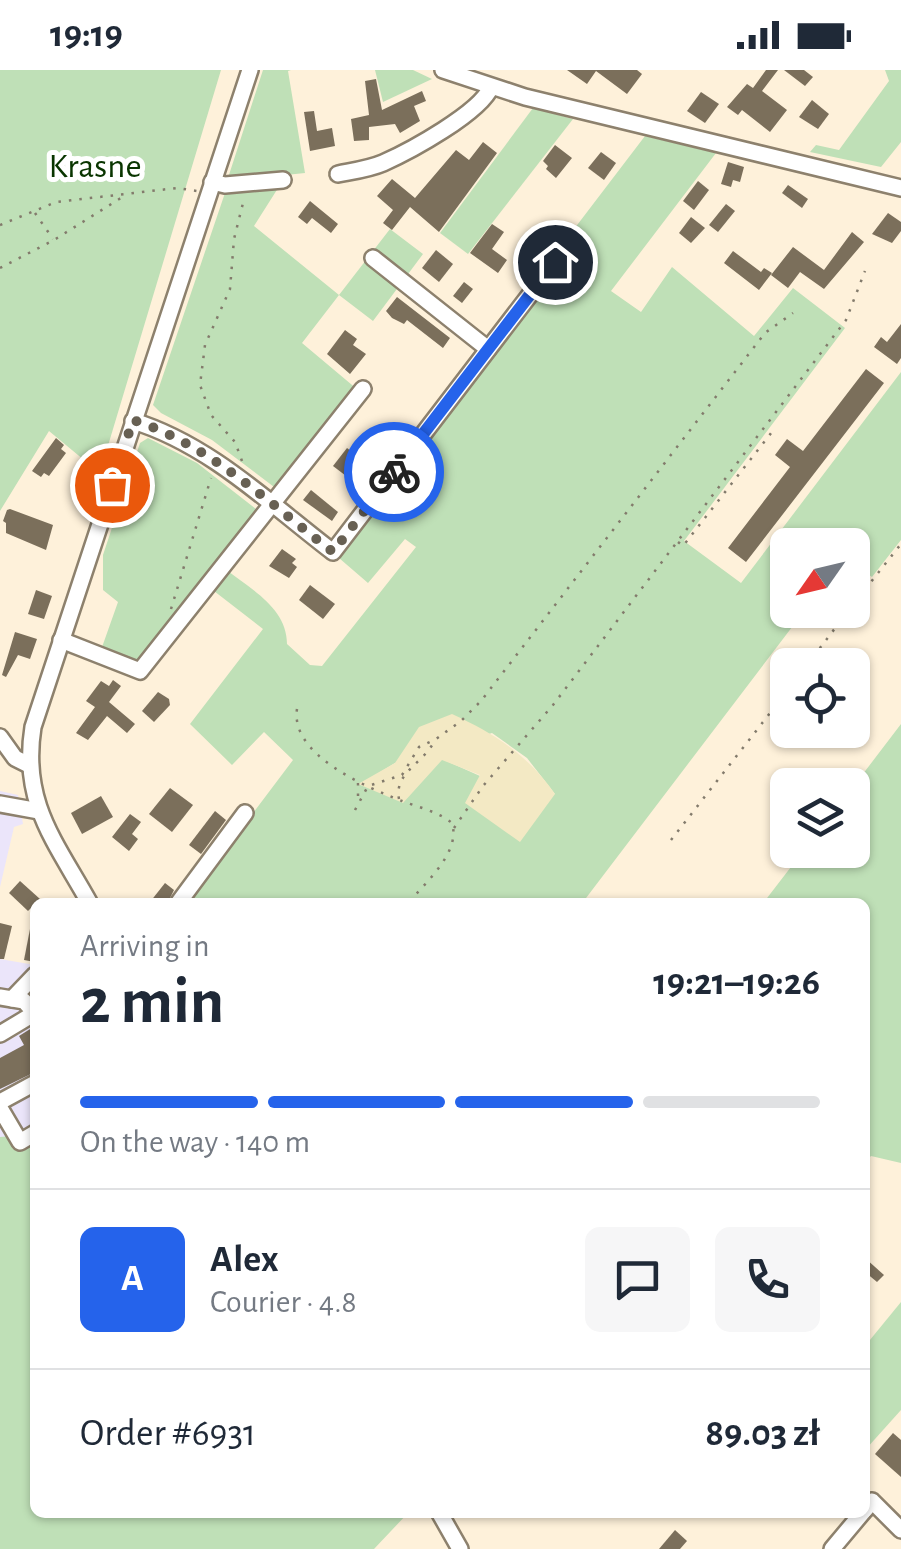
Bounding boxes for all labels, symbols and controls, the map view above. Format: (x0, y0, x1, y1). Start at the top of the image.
text: 19:19 (50, 16, 123, 54)
park label: Krasne (48, 149, 142, 184)
pin (513, 220, 598, 305)
icon: home (528, 235, 583, 290)
courier (344, 422, 444, 522)
pin (70, 443, 155, 528)
icon: bike (367, 445, 422, 500)
icon: bag (85, 458, 140, 513)
north arrow (770, 528, 870, 628)
map controls (770, 528, 870, 868)
button: locate (770, 648, 870, 748)
button: layers (770, 768, 870, 868)
text: Arriving in (80, 930, 209, 962)
text: 19:21–19:26 (653, 964, 820, 1002)
text: 2 min (80, 970, 224, 1035)
text: On the way · 140 m (80, 1126, 310, 1158)
button: chat (585, 1227, 690, 1332)
button: phone (715, 1227, 820, 1332)
text: Alex (210, 1241, 279, 1279)
text: A (121, 1260, 144, 1298)
text: Courier · 4.8 (210, 1286, 357, 1318)
text: Order #6931 (80, 1415, 256, 1453)
text: 89.03 zł (705, 1415, 820, 1453)

